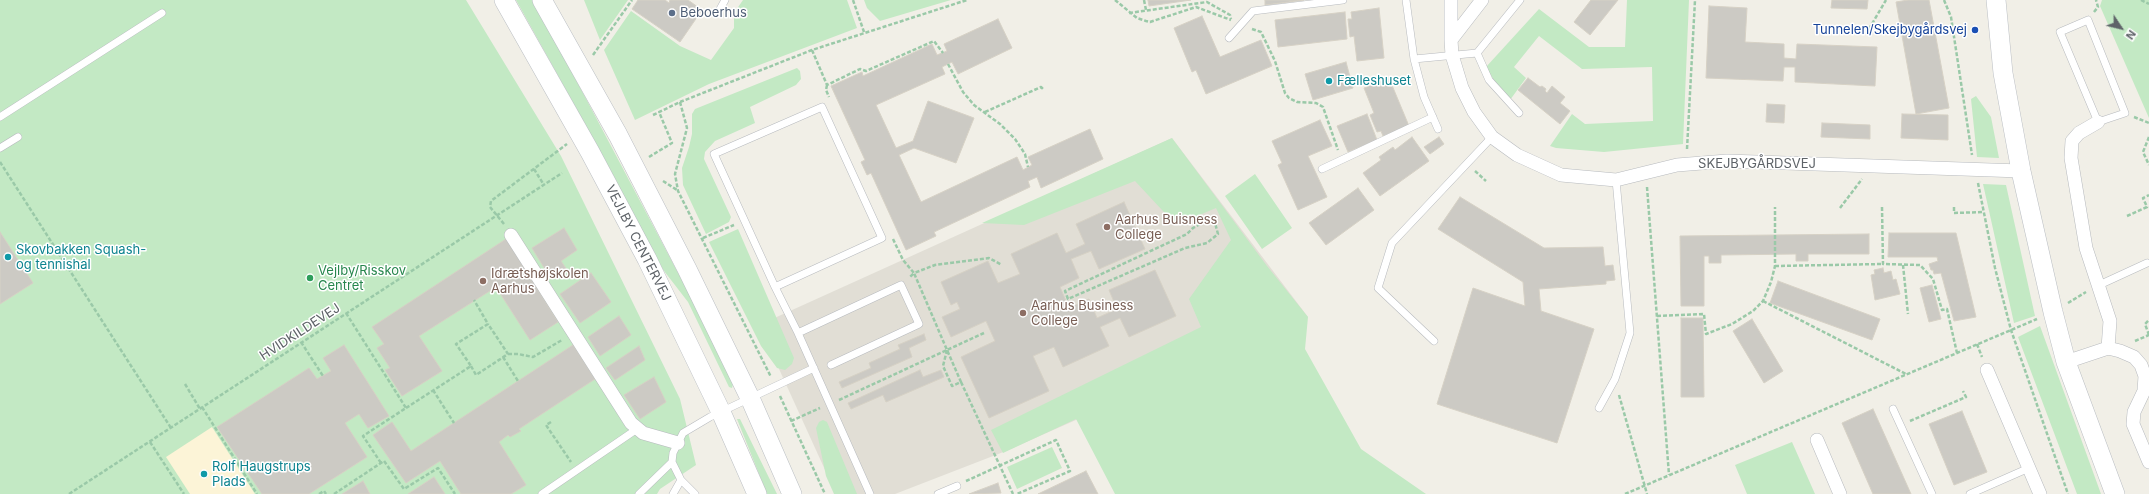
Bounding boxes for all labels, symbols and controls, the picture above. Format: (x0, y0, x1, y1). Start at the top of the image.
place label: Beboerhus (680, 5, 747, 21)
marker: Beboerhus (667, 8, 677, 18)
north arrow (2101, 8, 2141, 48)
place label: Tunnelen/Skejbygårdsvej (1813, 22, 1967, 38)
marker: Tunnelen/Skejbygårdsvej (1970, 25, 1980, 35)
text: N (2123, 27, 2139, 42)
place label: Fælleshuset (1337, 73, 1411, 89)
marker: Fælleshuset (1324, 76, 1334, 86)
street label: SKEJBYGÅRDSVEJ (1698, 156, 1816, 172)
street label: VEJLBY CENTERVEJ (602, 182, 674, 304)
place label: Aarhus Buisness College (1115, 212, 1217, 243)
marker: Aarhus Buisness College (1102, 222, 1112, 232)
place label: Skovbakken Squash- og tennishal (16, 242, 146, 273)
marker: Skovbakken Squash- og tennishal (3, 252, 13, 262)
place label: Vejlby/Risskov Centret (318, 263, 406, 294)
place label: Idrætshøjskolen Aarhus (491, 266, 589, 297)
marker: Vejlby/Risskov Centret (305, 273, 315, 283)
marker: Idrætshøjskolen Aarhus (478, 276, 488, 286)
place label: Aarhus Business College (1031, 298, 1133, 329)
street label: HVIDKILDEVEJ (257, 300, 343, 364)
marker: Aarhus Business College (1018, 308, 1028, 318)
place label: Rolf Haugstrups Plads (212, 459, 311, 490)
marker: Rolf Haugstrups Plads (199, 469, 209, 479)

